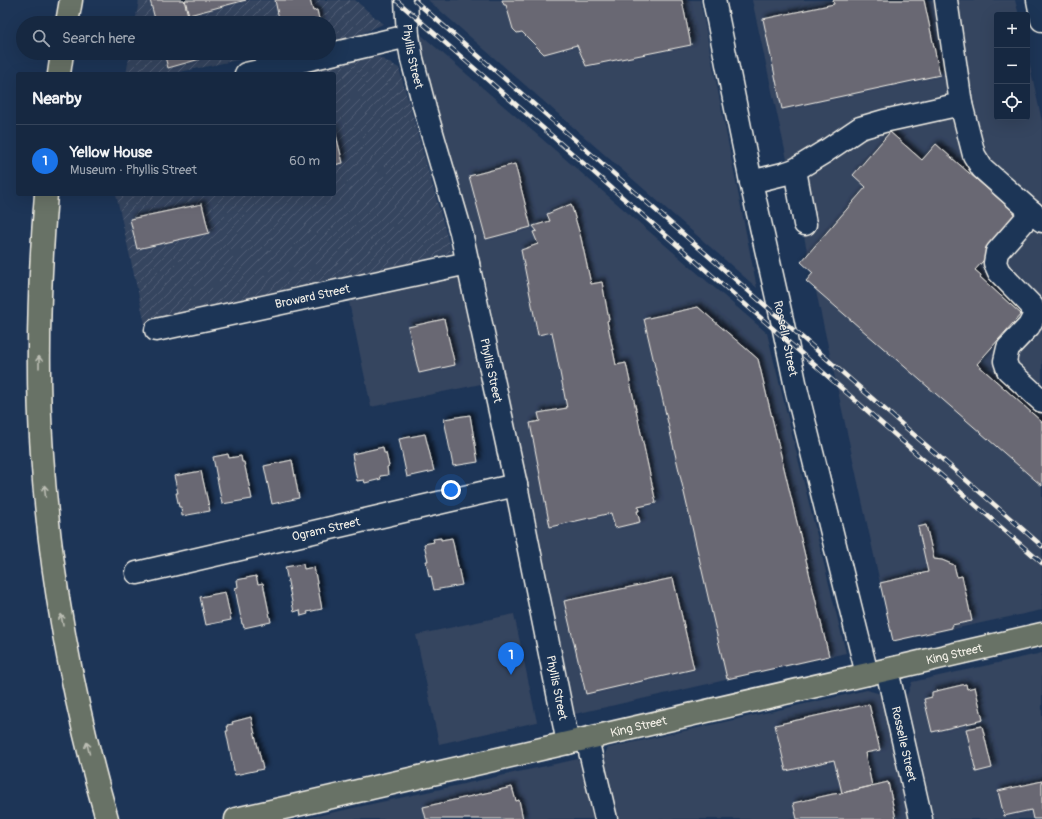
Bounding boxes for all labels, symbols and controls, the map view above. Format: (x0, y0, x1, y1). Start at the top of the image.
map controls (994, 12, 1030, 120)
button: + (994, 12, 1030, 48)
search box (16, 16, 336, 60)
street label: Phyllis Street (399, 24, 426, 91)
icon: search (30, 27, 52, 49)
text: Search here (62, 29, 135, 48)
button: − (994, 48, 1030, 84)
button: locate (994, 84, 1030, 120)
text: Nearby (32, 88, 81, 109)
text: Yellow House (70, 143, 152, 162)
text: 1 (42, 153, 48, 169)
text: 60 m (289, 153, 320, 169)
text: Museum · Phyllis Street (70, 162, 197, 178)
street label: Broward Street (274, 282, 351, 312)
street label: Rosselle Street (770, 299, 801, 378)
street label: Phyllis Street (476, 337, 505, 405)
one-way arrow (35, 356, 43, 369)
your location (441, 480, 461, 500)
one-way arrow (42, 485, 49, 498)
street label: Ogram Street (291, 514, 362, 545)
one-way arrow (57, 614, 65, 627)
street label: King Street (925, 641, 984, 668)
pin: 1 (498, 642, 524, 675)
street label: Phyllis Street (543, 654, 570, 722)
street label: Rosselle Street (888, 705, 919, 784)
street label: King Street (609, 713, 668, 741)
one-way arrow (83, 742, 91, 755)

